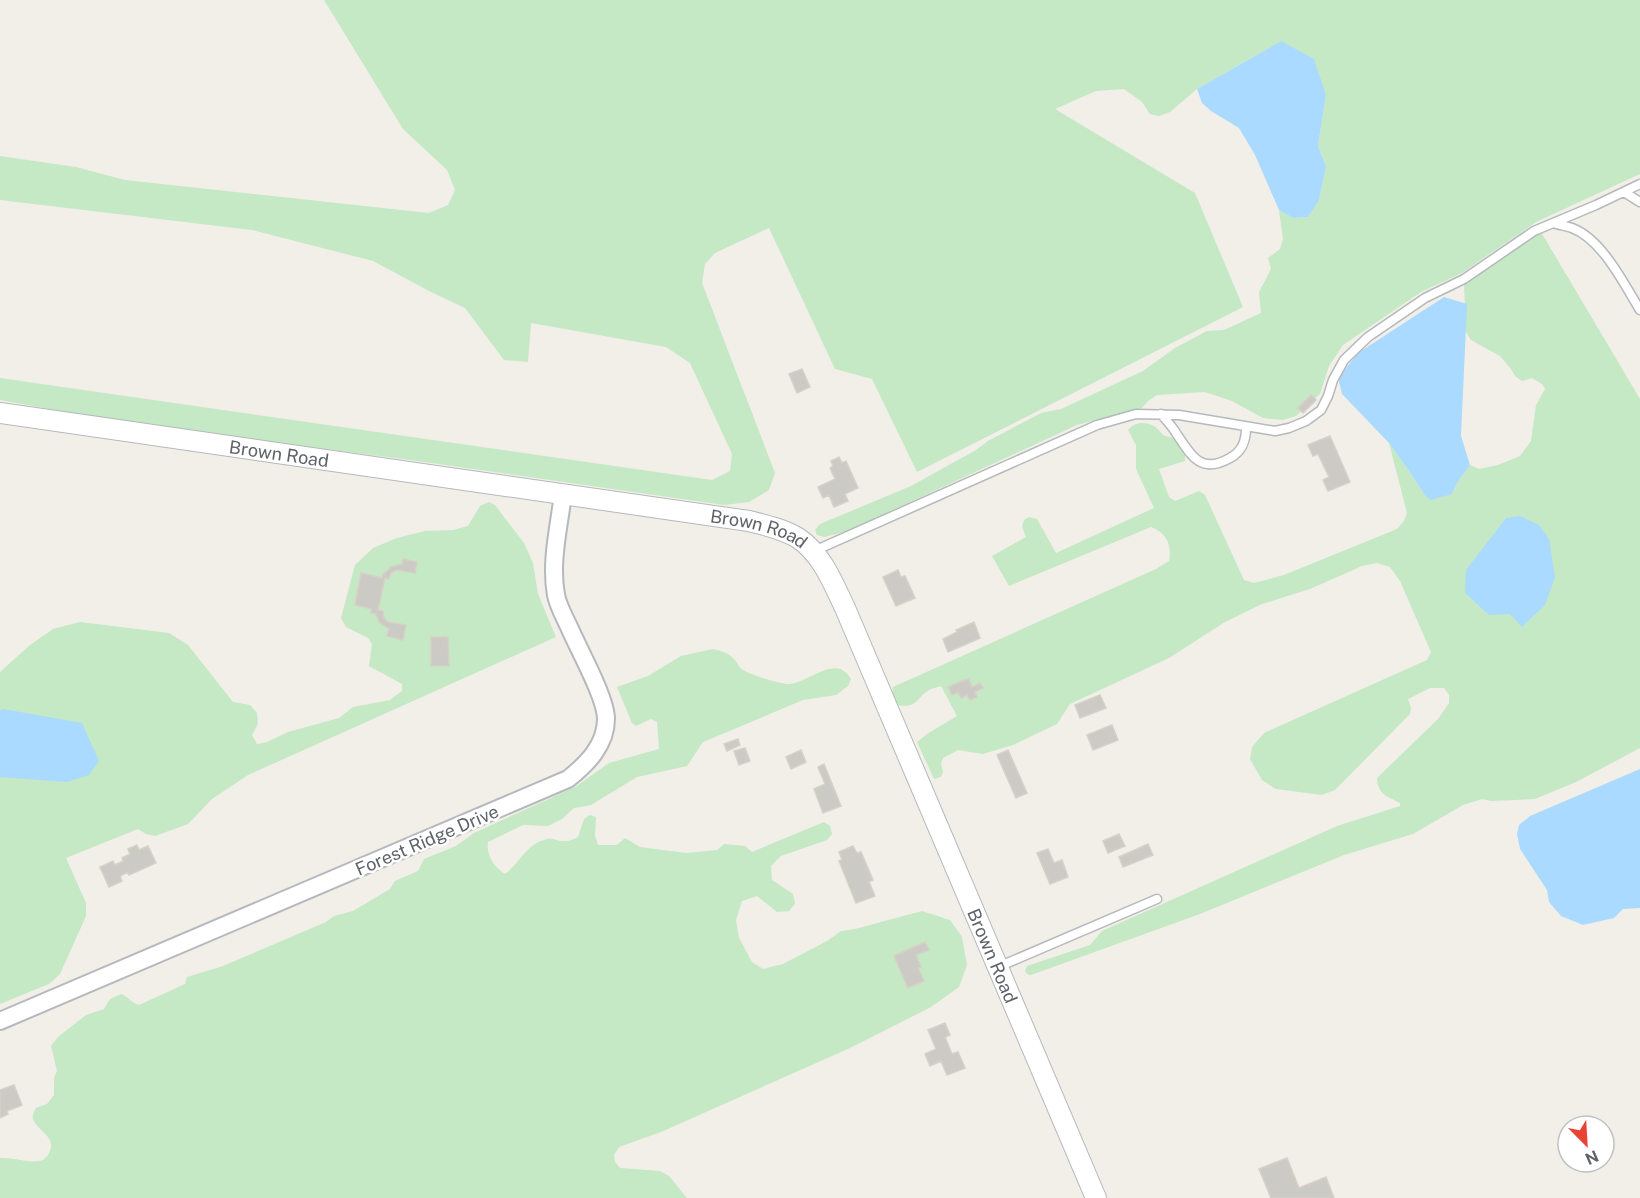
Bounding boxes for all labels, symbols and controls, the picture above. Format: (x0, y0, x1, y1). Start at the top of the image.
street label: Brown Road (228, 436, 330, 471)
street label: Brown Road (709, 505, 812, 552)
street label: Forest Ridge Drive (352, 800, 502, 880)
street label: Brown Road (964, 905, 1022, 1006)
north arrow (1556, 1114, 1616, 1174)
text: N (1582, 1146, 1601, 1168)

